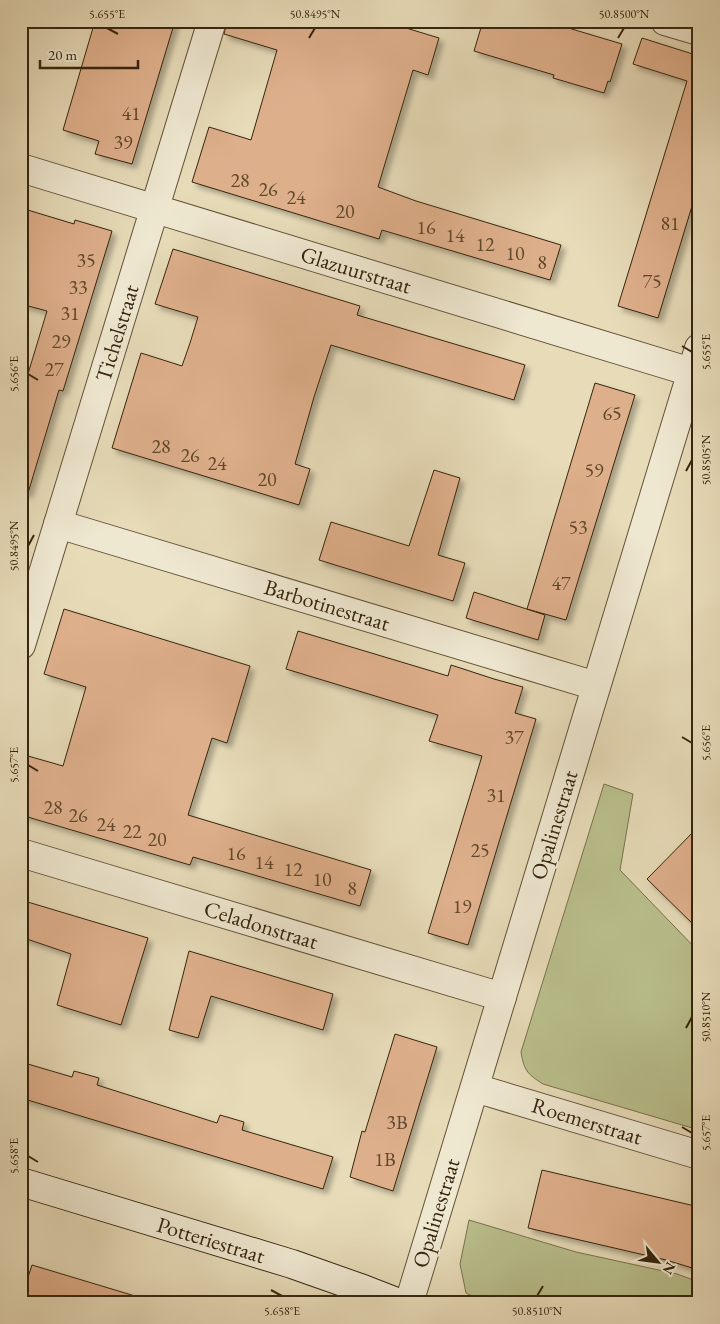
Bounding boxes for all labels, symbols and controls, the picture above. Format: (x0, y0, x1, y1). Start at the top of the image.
text: 5.655°E (89, 6, 125, 22)
text: 50.8495°N (290, 6, 341, 22)
text: 50.8500°N (599, 6, 650, 22)
scale bar (40, 38, 138, 70)
text: 20 m (48, 45, 77, 64)
house number: 41 (121, 100, 141, 126)
house number: 39 (113, 129, 133, 155)
house number: 28 (230, 167, 250, 193)
house number: 26 (258, 176, 278, 202)
house number: 24 (286, 184, 306, 210)
house number: 20 (335, 198, 355, 224)
house number: 81 (660, 210, 680, 236)
house number: 16 (416, 214, 436, 240)
house number: 14 (445, 222, 465, 248)
house number: 12 (475, 231, 495, 257)
street label: Glazuurstraat (297, 239, 415, 301)
house number: 10 (505, 240, 525, 266)
house number: 35 (76, 247, 96, 273)
house number: 8 (537, 249, 547, 275)
house number: 75 (642, 268, 662, 294)
house number: 33 (68, 274, 88, 300)
street label: Tichelstraat (88, 281, 146, 385)
house number: 31 (60, 300, 80, 326)
house number: 29 (51, 328, 71, 354)
text: 5.655°E (698, 334, 714, 370)
text: 5.656°E (6, 356, 22, 392)
house number: 27 (44, 356, 64, 382)
house number: 65 (602, 400, 622, 426)
house number: 28 (151, 433, 171, 459)
text: 50.8505°N (698, 434, 714, 485)
house number: 26 (180, 442, 200, 468)
house number: 24 (207, 450, 227, 476)
house number: 59 (584, 457, 604, 483)
house number: 20 (257, 466, 277, 492)
house number: 53 (568, 514, 588, 540)
text: 50.8495°N (6, 520, 22, 571)
house number: 47 (551, 570, 571, 596)
street label: Barbotinestraat (261, 572, 393, 638)
house number: 37 (504, 724, 524, 750)
text: 5.656°E (698, 725, 714, 761)
text: 5.657°E (6, 747, 22, 783)
street label: Opalinestraat (524, 767, 584, 883)
house number: 31 (486, 782, 506, 808)
house number: 28 (43, 794, 63, 820)
house number: 26 (68, 802, 88, 828)
house number: 24 (96, 811, 116, 837)
house number: 22 (122, 818, 142, 844)
house number: 20 (147, 826, 167, 852)
house number: 25 (470, 837, 490, 863)
house number: 16 (226, 840, 246, 866)
house number: 14 (254, 849, 274, 875)
house number: 12 (283, 856, 303, 882)
house number: 10 (312, 866, 332, 892)
house number: 8 (347, 875, 357, 901)
house number: 19 (452, 893, 472, 919)
street label: Celadonstraat (200, 894, 322, 956)
text: 50.8510°N (698, 991, 714, 1042)
street label: Roemerstraat (528, 1090, 646, 1152)
house number: 3B (386, 1109, 408, 1135)
text: 5.657°E (698, 1115, 714, 1151)
text: 5.658°E (6, 1138, 22, 1174)
house number: 1B (374, 1146, 396, 1172)
street label: Opalinestraat (406, 1155, 466, 1271)
street label: Potteriestraat (153, 1210, 269, 1270)
north arrow (632, 1236, 682, 1286)
text: N (658, 1259, 680, 1278)
text: 5.658°E (264, 1303, 300, 1319)
text: 50.8510°N (512, 1303, 563, 1319)

